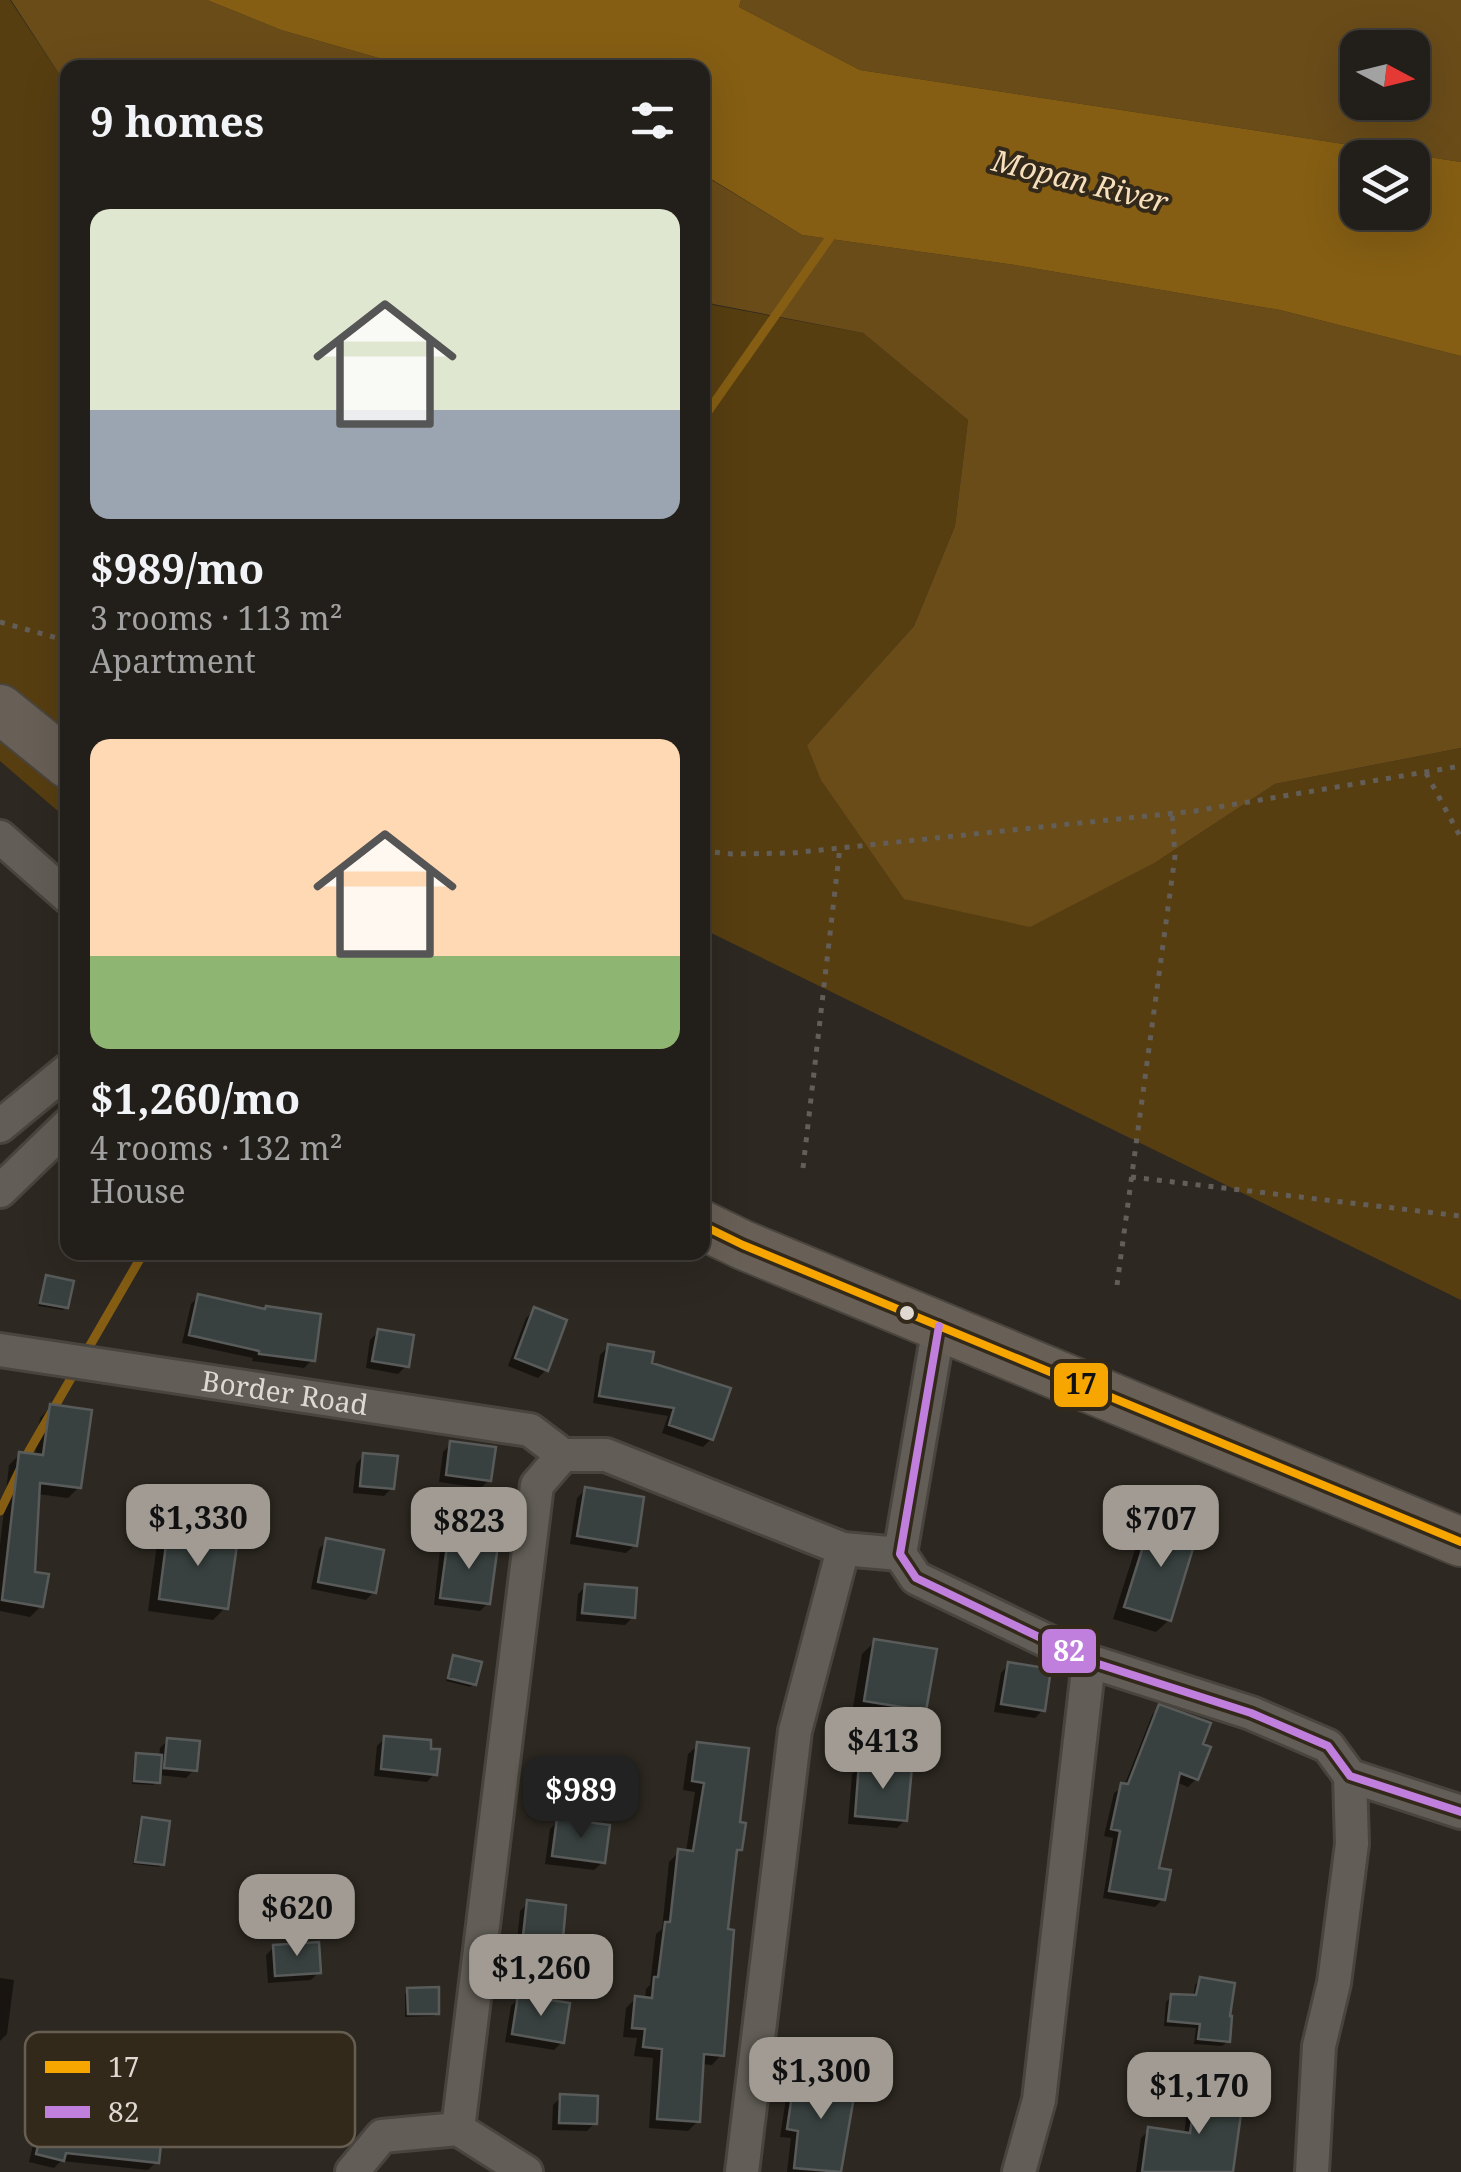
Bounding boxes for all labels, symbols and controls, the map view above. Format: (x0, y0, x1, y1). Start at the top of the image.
north arrow (1340, 30, 1430, 120)
map controls (1340, 30, 1430, 230)
text: 9 homes (90, 92, 264, 149)
icon: filters (625, 93, 680, 148)
water label: Mopan River (987, 139, 1173, 222)
button: layers (1340, 140, 1430, 230)
icon: home (295, 274, 475, 454)
text: $989/mo (90, 539, 264, 596)
text: 3 rooms · 113 m² (90, 596, 343, 639)
text: Apartment (90, 639, 256, 682)
icon: home (295, 804, 475, 984)
text: $1,260/mo (90, 1069, 300, 1126)
text: 4 rooms · 132 m² (90, 1126, 343, 1169)
text: House (90, 1169, 186, 1212)
unlabelled marker (897, 1303, 917, 1323)
street label: Border Road (199, 1361, 371, 1423)
line badge: 17 (1052, 1361, 1110, 1409)
text: 17 (1065, 1364, 1097, 1402)
pin: $1,330 (117, 1484, 279, 1569)
pin: $707 (1102, 1485, 1220, 1570)
pin: $823 (410, 1487, 528, 1572)
text: $1,330 (148, 1495, 248, 1538)
text: $707 (1125, 1496, 1197, 1539)
text: $823 (433, 1498, 505, 1541)
line badge: 82 (1040, 1627, 1098, 1675)
text: 82 (1053, 1631, 1085, 1669)
pin: $413 (824, 1707, 942, 1792)
text: $413 (847, 1718, 919, 1761)
pin: $989 (522, 1756, 640, 1841)
text: $989 (545, 1767, 617, 1810)
pin: $620 (238, 1874, 356, 1959)
text: $620 (261, 1885, 333, 1928)
pin: $1,260 (460, 1934, 622, 2019)
text: $1,260 (491, 1945, 591, 1988)
legend (25, 2032, 355, 2147)
pin: $1,300 (740, 2037, 902, 2122)
text: 17 (108, 2047, 139, 2085)
text: $1,300 (771, 2048, 871, 2091)
pin: $1,170 (1118, 2052, 1280, 2137)
text: $1,170 (1149, 2063, 1249, 2106)
text: 82 (108, 2092, 139, 2130)

